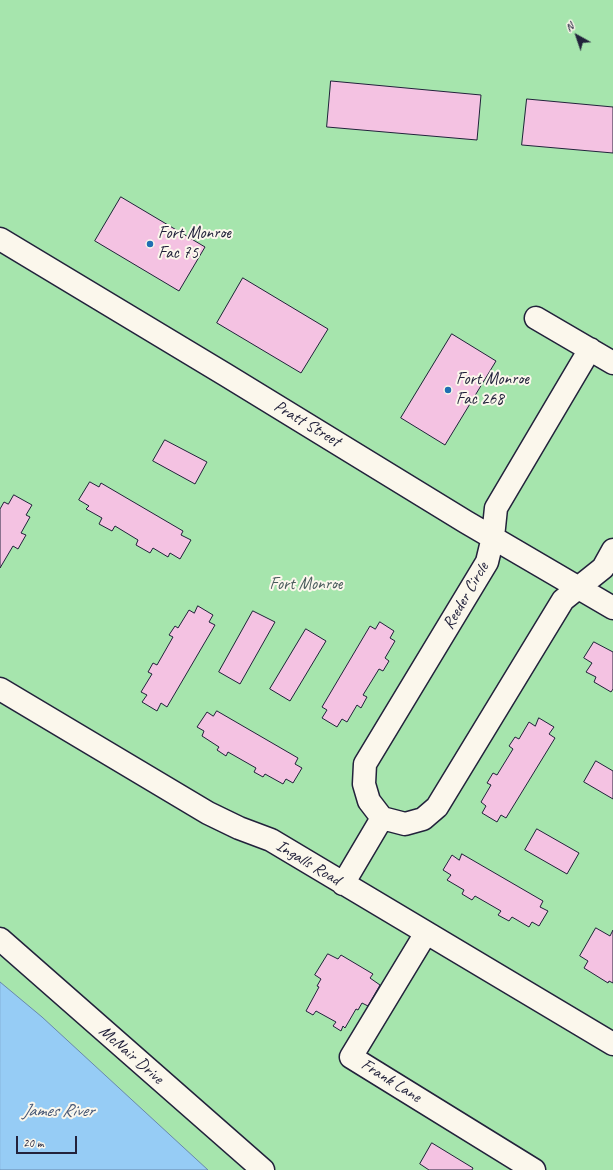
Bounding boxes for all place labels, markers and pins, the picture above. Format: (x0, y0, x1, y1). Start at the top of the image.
place label: Fort Monroe Fac 75 (158, 224, 231, 264)
marker: Fort Monroe Fac 75 (145, 239, 155, 249)
place label: Fort Monroe Fac 268 (456, 370, 529, 410)
marker: Fort Monroe Fac 268 (443, 385, 453, 395)

